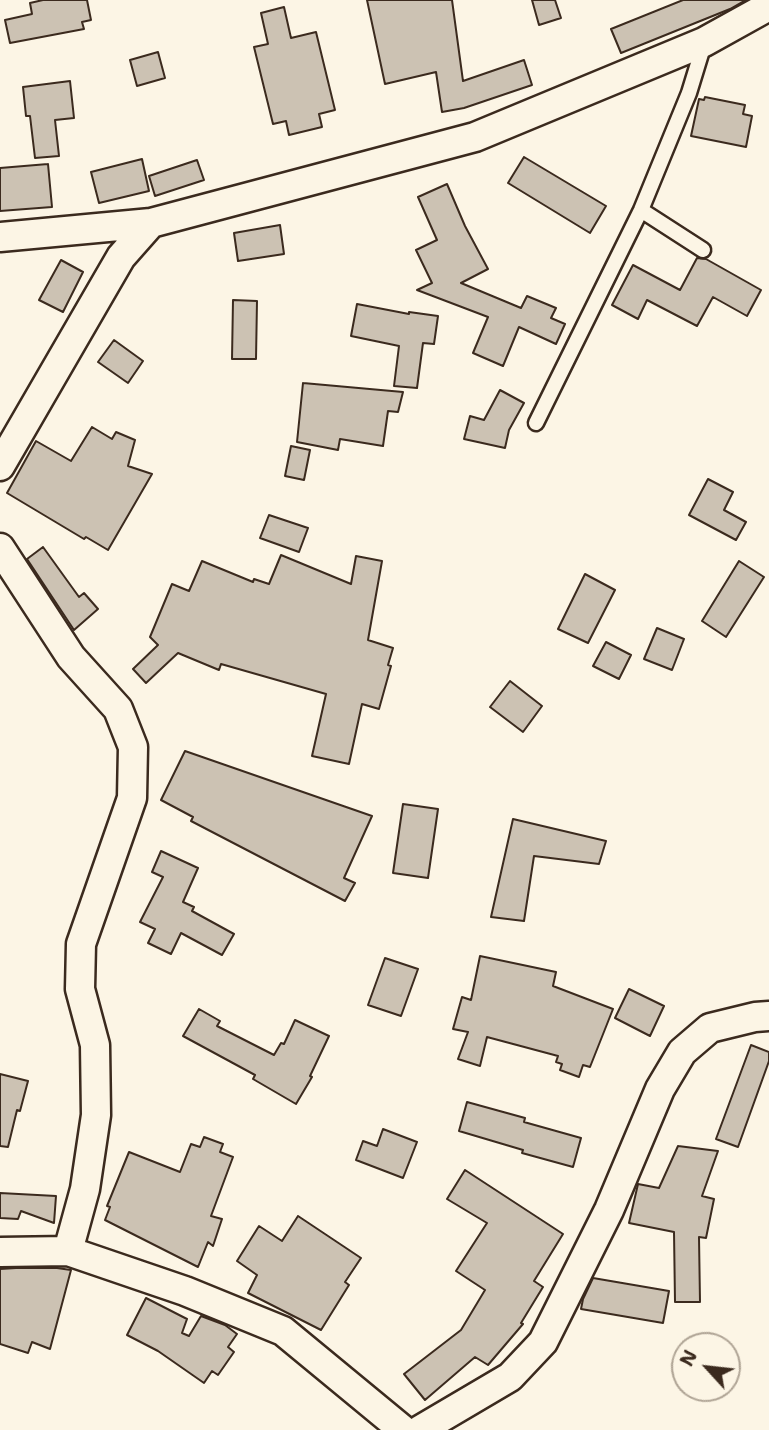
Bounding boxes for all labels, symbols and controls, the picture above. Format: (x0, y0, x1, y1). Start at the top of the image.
north arrow (671, 1332, 741, 1402)
text: N (674, 1346, 703, 1371)

